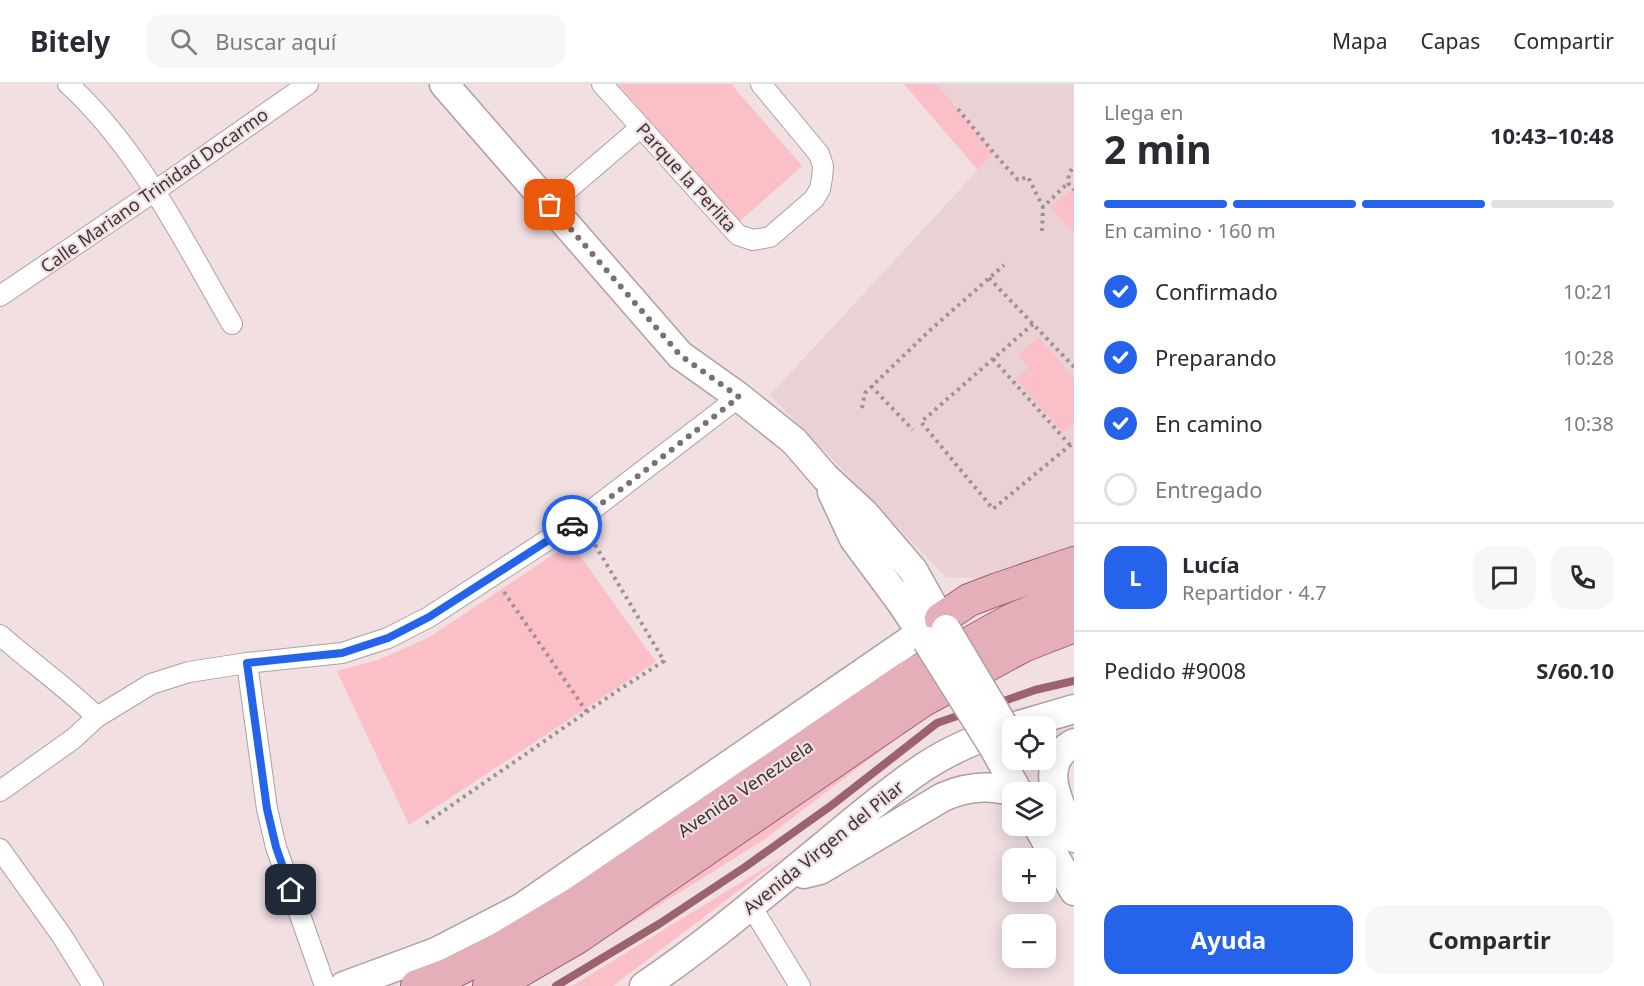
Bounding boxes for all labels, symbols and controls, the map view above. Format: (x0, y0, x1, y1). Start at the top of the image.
search box (146, 14, 566, 68)
text: Bitely (30, 22, 110, 60)
icon: search (167, 25, 200, 58)
text: Buscar aquí (215, 26, 337, 56)
text: Mapa (1332, 27, 1388, 55)
text: Capas (1421, 27, 1480, 55)
text: Compartir (1513, 27, 1614, 55)
text: Llega en (1104, 99, 1183, 126)
street label: Calle Mariano Trinidad Docarmo (35, 102, 273, 278)
street label: Parque la Perlita (632, 117, 742, 237)
text: 10:43–10:48 (1490, 120, 1614, 150)
text: 2 min (1104, 122, 1211, 175)
pin (524, 179, 575, 230)
icon: bag (533, 188, 566, 221)
text: En camino · 160 m (1104, 217, 1276, 244)
icon: check (1104, 275, 1137, 308)
text: Confirmado (1155, 276, 1278, 306)
text: 10:21 (1563, 278, 1614, 305)
icon: check (1104, 341, 1137, 374)
text: Preparando (1155, 342, 1277, 372)
text: 10:28 (1563, 344, 1614, 371)
icon: check (1104, 407, 1137, 440)
text: En camino (1155, 408, 1263, 438)
text: 10:38 (1563, 410, 1614, 437)
text: Entregado (1155, 474, 1263, 504)
courier (542, 495, 602, 555)
icon: car (556, 509, 589, 542)
button: chat (1473, 546, 1536, 609)
button: phone (1551, 546, 1614, 609)
text: Lucía (1182, 549, 1240, 579)
text: L (1129, 562, 1142, 592)
text: Repartidor · 4.7 (1182, 579, 1327, 606)
text: Pedido #9008 (1104, 655, 1246, 685)
text: S/60.10 (1536, 655, 1614, 685)
map controls (1002, 716, 1056, 968)
button: locate (1002, 716, 1056, 770)
street label: Avenida Venezuela (673, 734, 817, 842)
street label: Avenida Virgen del Pilar (738, 774, 909, 919)
button: layers (1002, 782, 1056, 836)
button: + (1002, 848, 1056, 902)
pin (265, 864, 316, 915)
icon: home (274, 873, 307, 906)
button: Ayuda (1104, 905, 1353, 974)
button: Compartir (1365, 905, 1614, 974)
button: − (1002, 914, 1056, 968)

